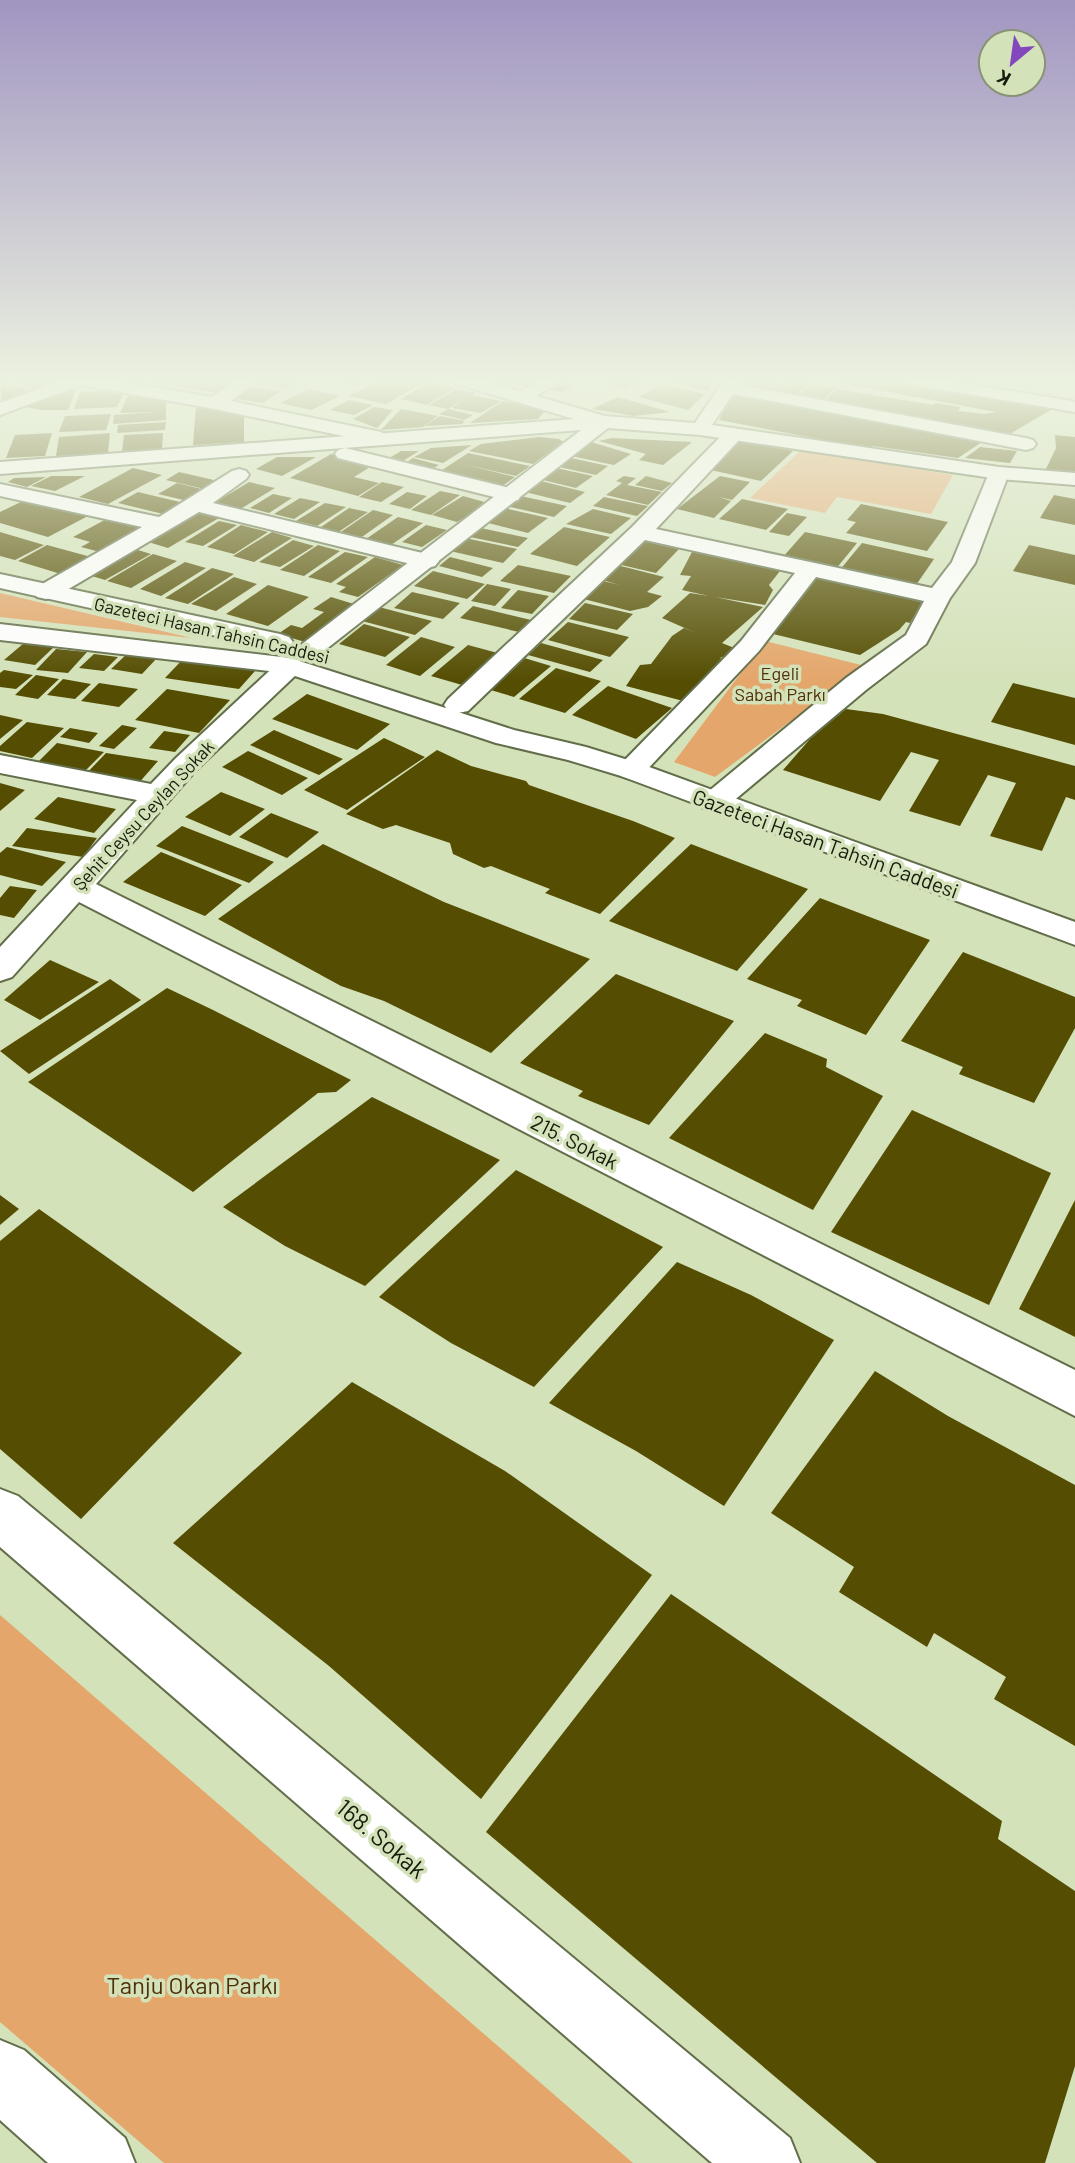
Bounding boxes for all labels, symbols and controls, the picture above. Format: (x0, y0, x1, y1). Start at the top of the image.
north arrow (977, 28, 1047, 98)
text: K (993, 65, 1014, 91)
street label: Gazeteci Hasan Tahsin Caddesi (92, 592, 332, 668)
park label: Egeli Sabah Parkı (734, 662, 826, 705)
street label: Şehit Ceysu Ceylan Sokak (68, 735, 218, 895)
street label: Gazeteci Hasan Tahsin Caddesi (690, 783, 962, 903)
street label: 215. Sokak (527, 1108, 623, 1174)
street label: 168. Sokak (331, 1792, 433, 1884)
park label: Tanju Okan Parkı (106, 1970, 278, 1999)

